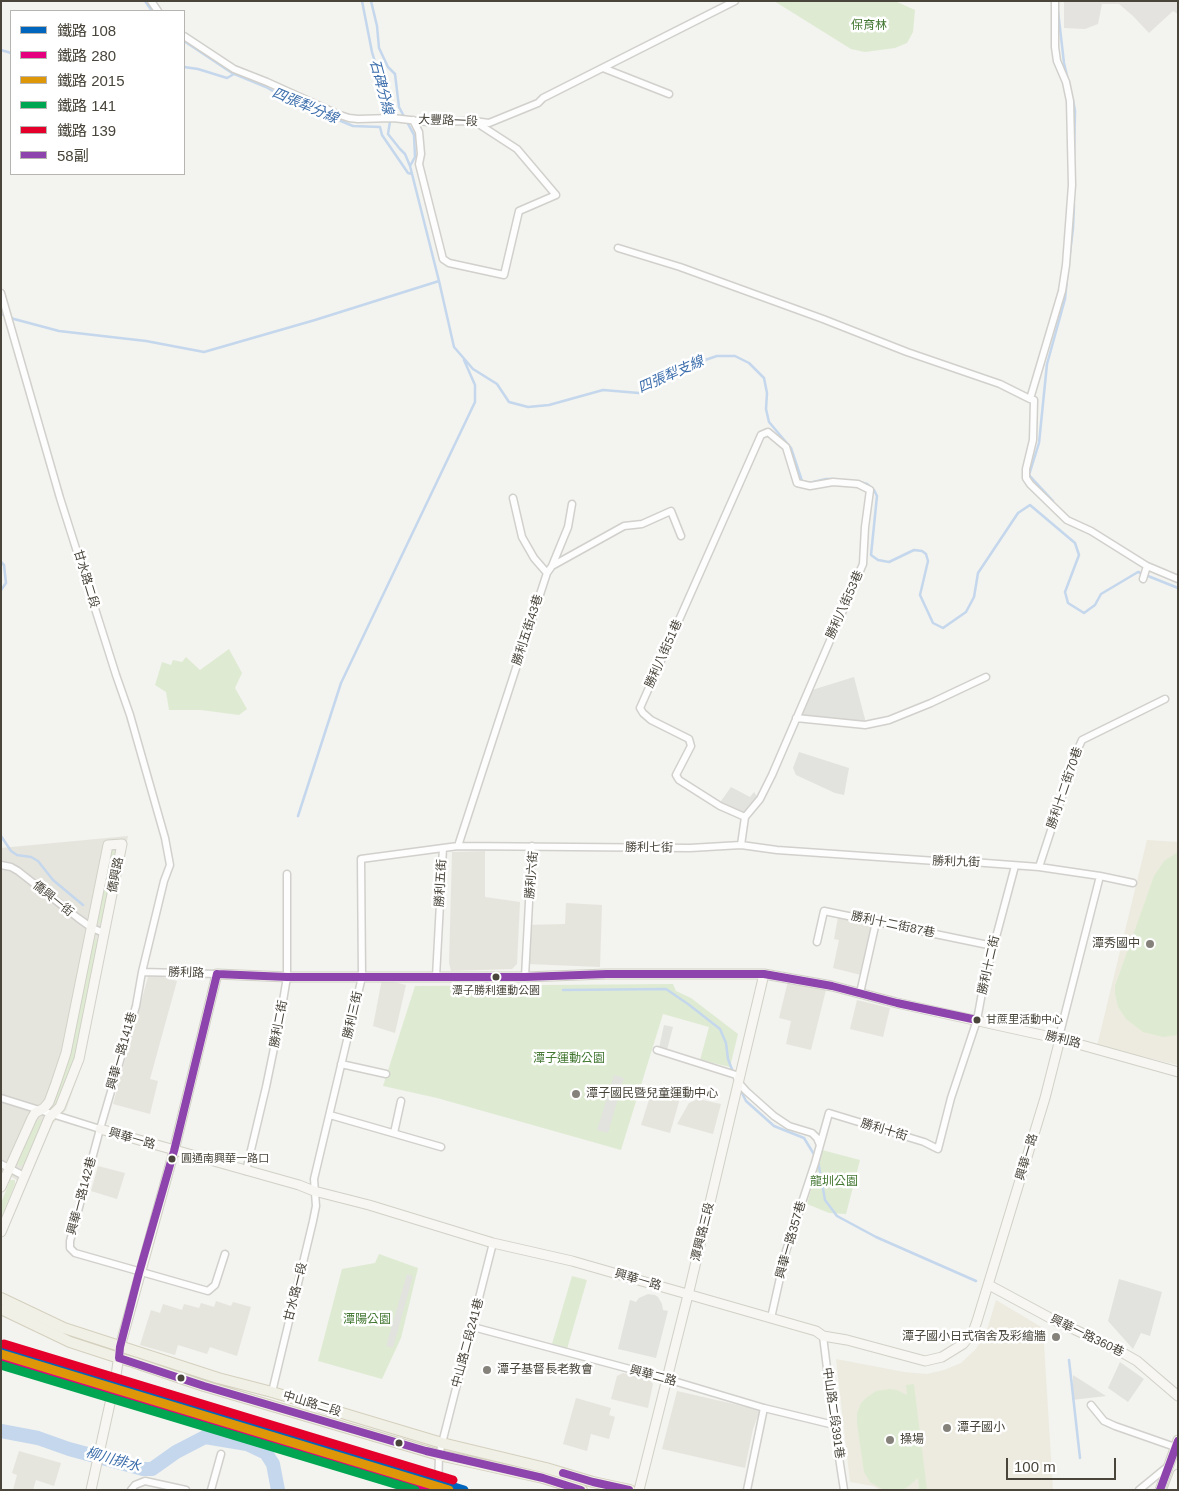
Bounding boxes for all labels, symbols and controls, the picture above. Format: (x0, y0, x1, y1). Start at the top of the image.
legend (10, 10, 185, 175)
park label: 保育林 (851, 19, 887, 33)
text: 鐵路 108 (57, 22, 116, 39)
text: 鐵路 280 (57, 47, 116, 64)
water label: 石碑分線 (366, 58, 396, 116)
text: 鐵路 2015 (57, 72, 125, 89)
water label: 四張犁分線 (270, 85, 340, 127)
text: 鐵路 141 (57, 97, 116, 114)
street label: 大豐路一段 (418, 113, 478, 129)
text: 鐵路 139 (57, 122, 116, 139)
text: 58副 (57, 147, 89, 164)
water label: 四張犁支線 (636, 353, 706, 397)
street label: 甘水路二段 (70, 548, 102, 610)
street label: 勝利八街53巷 (824, 569, 866, 641)
street label: 勝利五街43巷 (510, 593, 546, 667)
street label: 勝利八街51巷 (643, 618, 685, 690)
street label: 勝利十二街70巷 (1044, 745, 1086, 831)
street label: 勝利七街 (625, 840, 673, 856)
street label: 勝利六街 (523, 850, 541, 900)
street label: 勝利九街 (932, 854, 980, 870)
street label: 僑興路 (105, 856, 127, 894)
street label: 勝利五街 (433, 859, 449, 907)
street label: 僑興一街 (30, 878, 76, 920)
street label: 勝利十二街87巷 (850, 909, 936, 941)
street label: 勝利十二街 (975, 934, 1003, 996)
place label: 潭秀國中 (1092, 937, 1140, 951)
marker: 潭秀國中 (1144, 938, 1156, 950)
street label: 勝利路 (168, 965, 204, 981)
marker: 潭子勝利運動公園 (491, 972, 501, 982)
place label: 潭子勝利運動公園 (452, 984, 540, 998)
street label: 勝利三街 (341, 990, 365, 1040)
street label: 勝利二街 (267, 999, 291, 1049)
street label: 興華一路141巷 (104, 1011, 140, 1091)
place label: 甘蔗里活動中心 (986, 1013, 1063, 1027)
marker: 甘蔗里活動中心 (972, 1015, 982, 1025)
street label: 勝利路 (1044, 1029, 1082, 1051)
park label: 潭子運動公園 (533, 1052, 605, 1066)
place label: 潭子國民暨兒童運動中心 (586, 1087, 718, 1101)
marker: 潭子國民暨兒童運動中心 (570, 1088, 582, 1100)
street label: 勝利十街 (859, 1116, 909, 1144)
street label: 興華一路 (107, 1125, 157, 1153)
street label: 興華一路 (1013, 1132, 1041, 1182)
place label: 圓通南興華一路口 (181, 1152, 269, 1166)
marker: 圓通南興華一路口 (167, 1154, 177, 1164)
street label: 興華一路142巷 (65, 1155, 99, 1237)
park label: 龍圳公園 (810, 1175, 858, 1189)
street label: 興華一路357巷 (773, 1200, 809, 1280)
street label: 潭興路三段 (689, 1201, 717, 1263)
street label: 甘水路一段 (282, 1261, 310, 1323)
street label: 興華一路 (613, 1266, 663, 1294)
street label: 中山路二段241巷 (449, 1297, 487, 1389)
street label: 興華一路360巷 (1048, 1312, 1126, 1360)
park label: 潭陽公園 (343, 1313, 391, 1327)
place label: 潭子國小日式宿舍及彩繪牆 (902, 1330, 1046, 1344)
marker: 潭子國小日式宿舍及彩繪牆 (1050, 1331, 1062, 1343)
place label: 潭子基督長老教會 (497, 1363, 593, 1377)
street label: 興華二路 (628, 1363, 678, 1389)
marker: 潭子基督長老教會 (481, 1364, 493, 1376)
street label: 中山路二段391巷 (819, 1366, 847, 1460)
unlabelled marker (176, 1373, 186, 1383)
street label: 中山路二段 (281, 1388, 343, 1420)
place label: 潭子國小 (957, 1421, 1005, 1435)
marker: 潭子國小 (941, 1422, 953, 1434)
place label: 操場 (900, 1433, 924, 1447)
marker: 操場 (884, 1434, 896, 1446)
unlabelled marker (394, 1438, 404, 1448)
water label: 柳川排水 (84, 1444, 142, 1476)
scale bar (1009, 1448, 1119, 1480)
text: 100 m (1014, 1458, 1056, 1475)

